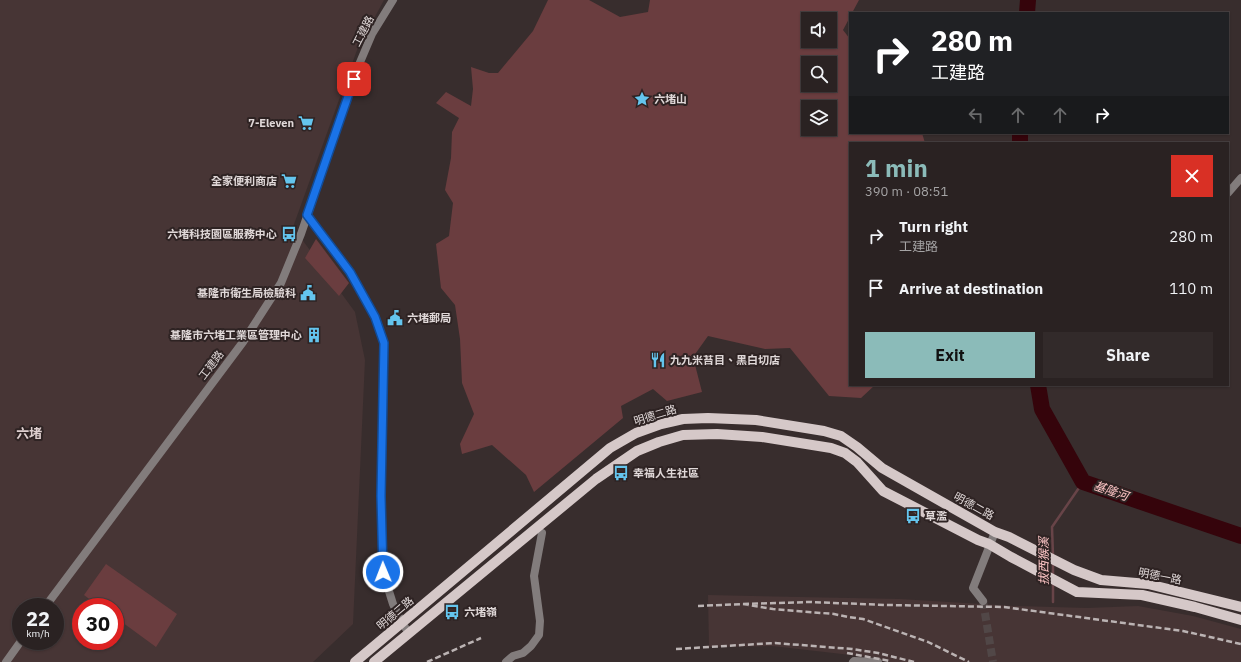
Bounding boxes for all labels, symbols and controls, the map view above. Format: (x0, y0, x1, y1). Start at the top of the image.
map controls (801, 12, 837, 136)
button: sound (801, 12, 837, 48)
street label: 工建路 (349, 13, 377, 49)
text: 280 m (931, 22, 1013, 59)
icon: right (865, 28, 917, 80)
button: search (801, 56, 837, 92)
text: 工建路 (931, 61, 985, 84)
pin (337, 62, 371, 96)
icon: arrive (343, 68, 365, 90)
place icon: 六堵山 (633, 90, 651, 108)
place label: 六堵山 (654, 92, 687, 106)
button: layers (801, 100, 837, 136)
icon: left (965, 104, 987, 126)
icon: ahead (1007, 104, 1029, 126)
icon: ahead (1049, 104, 1071, 126)
icon: right (1091, 104, 1113, 126)
supermarket icon: 7-Eleven (297, 114, 315, 132)
place label: 7-Eleven (248, 116, 294, 130)
text: 1 min (865, 152, 928, 184)
button: close (1171, 155, 1213, 197)
supermarket icon: 全家便利商店 (280, 172, 298, 190)
place label: 全家便利商店 (211, 174, 277, 188)
text: 390 m · 08:51 (865, 183, 948, 200)
text: Turn right (899, 217, 968, 236)
bus stop icon: 六堵科技園區服務中心 (280, 225, 298, 243)
icon: right (865, 225, 887, 247)
place label: 六堵科技園區服務中心 (167, 227, 277, 241)
text: 280 m (1169, 227, 1213, 246)
text: 工建路 (899, 238, 938, 255)
icon: arrive (865, 277, 887, 299)
text: Arrive at destination (899, 279, 1043, 298)
text: 110 m (1169, 279, 1213, 298)
public building icon: 基隆市衛生局檢驗科 (299, 284, 317, 302)
place label: 基隆市衛生局檢驗科 (197, 286, 296, 300)
public building icon: 六堵郵局 (386, 309, 404, 327)
place label: 六堵郵局 (407, 311, 451, 325)
building icon: 基隆市六堵工業區管理中心 (305, 326, 323, 344)
place label: 基隆市六堵工業區管理中心 (170, 328, 302, 342)
button: Exit (865, 332, 1035, 378)
button: Share (1043, 332, 1213, 378)
street label: 工建路 (195, 348, 227, 382)
restaurant icon: 九九米苔目、黑白切店 (649, 351, 667, 369)
place label: 九九米苔目、黑白切店 (670, 353, 780, 367)
street label: 明德二路 (632, 402, 678, 428)
district label: 六堵 (16, 425, 42, 442)
bus stop icon: 幸福人生社區 (612, 464, 630, 482)
place label: 幸福人生社區 (633, 466, 699, 480)
water label: 基隆河 (1092, 478, 1133, 504)
street label: 明德二路 (951, 489, 997, 523)
bus stop icon: 草濫 (904, 507, 922, 525)
place label: 草濫 (925, 509, 947, 523)
water label: 拔西猴溪 (1036, 535, 1051, 585)
position arrow (362, 551, 404, 593)
street label: 明德一路 (1137, 565, 1183, 587)
street label: 明德二路 (374, 593, 416, 633)
speed limit sign: 30 (72, 598, 124, 650)
bus stop icon: 六堵嶺 (443, 603, 461, 621)
text: 22 (26, 605, 50, 632)
place label: 六堵嶺 (464, 605, 497, 619)
text: km/h (26, 627, 50, 640)

